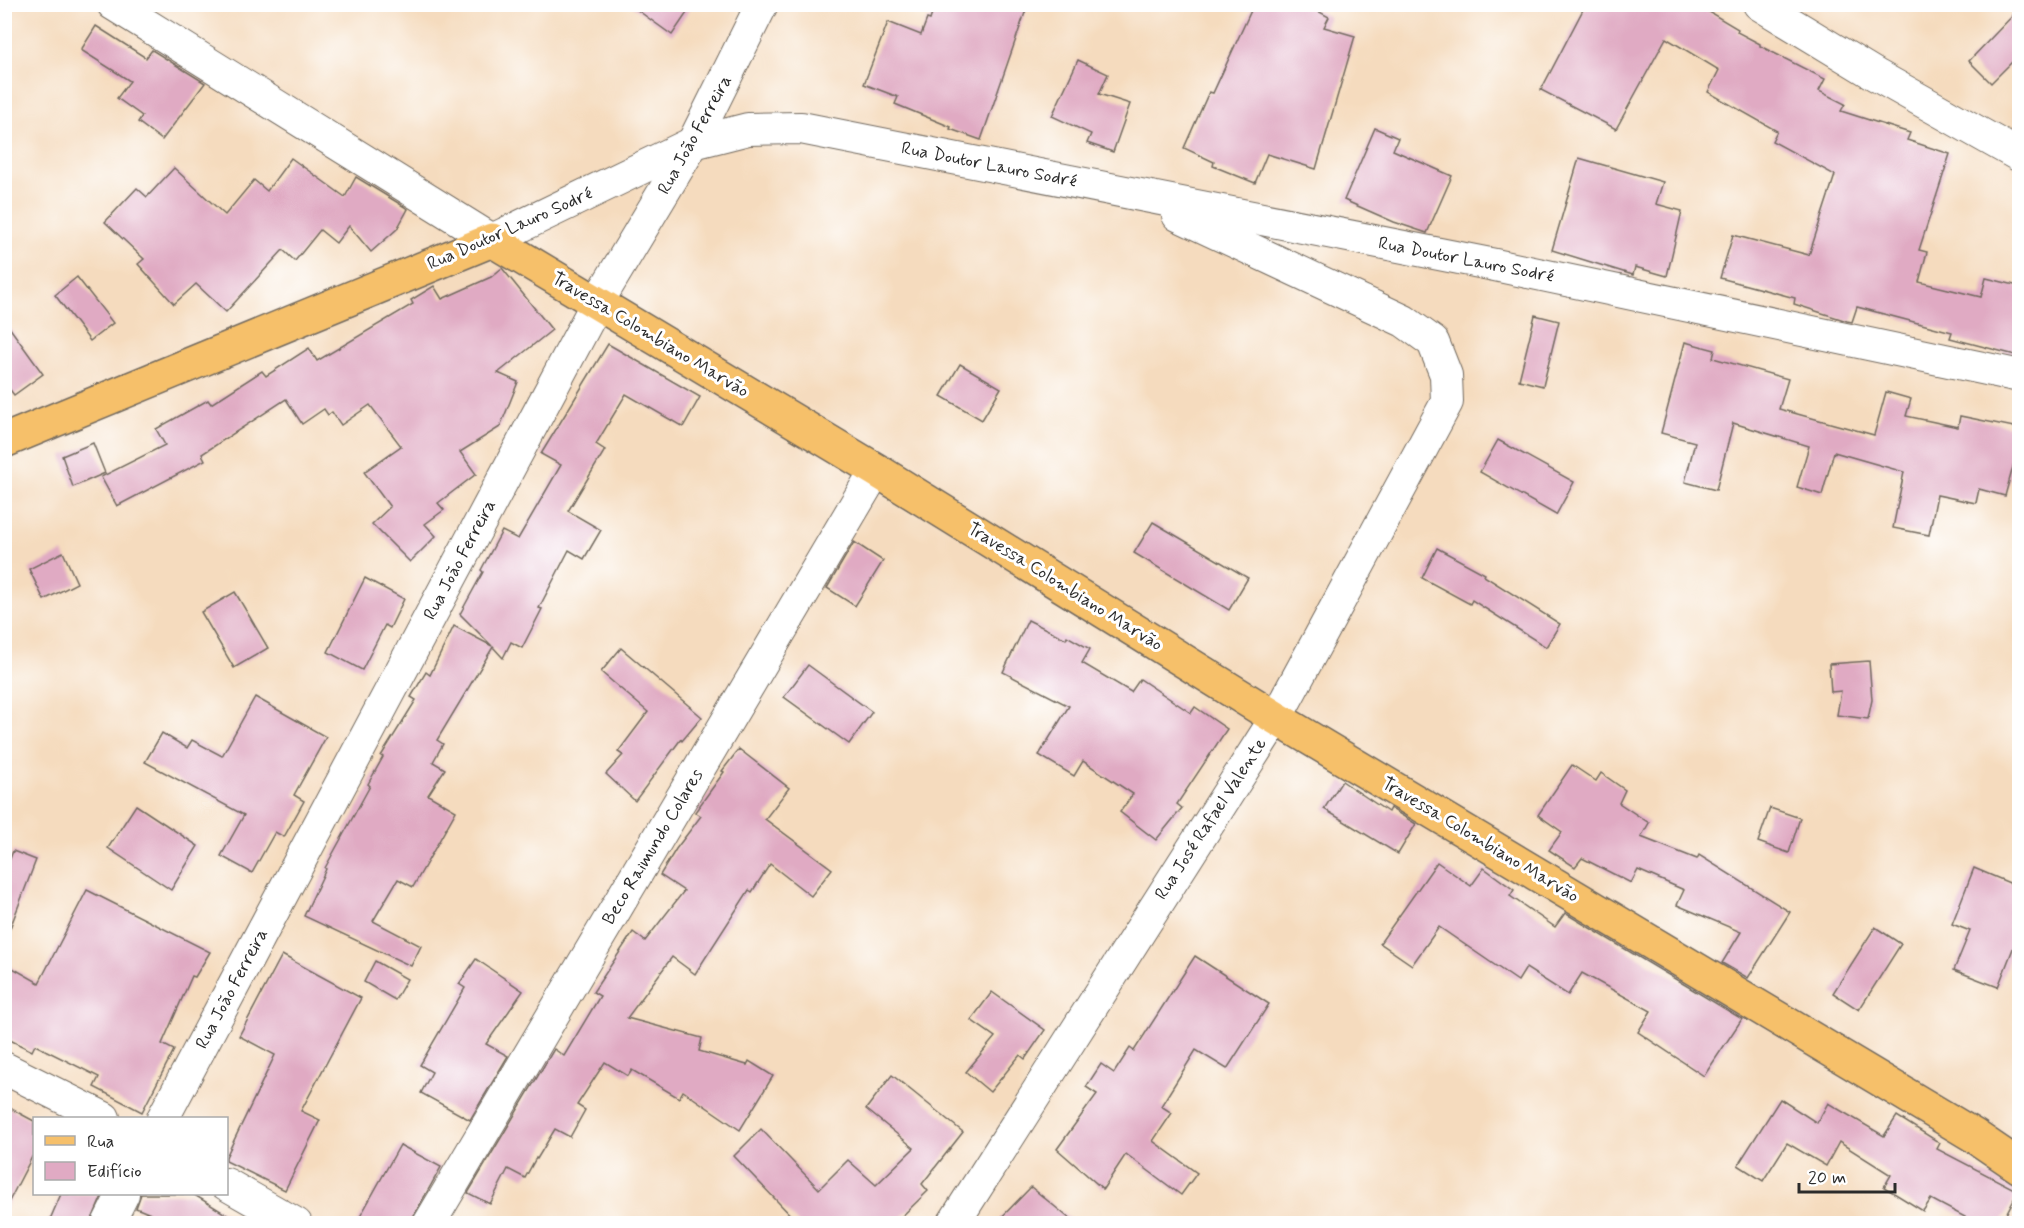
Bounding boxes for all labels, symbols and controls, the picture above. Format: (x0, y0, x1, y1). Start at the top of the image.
street label: Rua João Ferreira (652, 71, 738, 199)
street label: Rua Doutor Lauro Sodré (899, 136, 1079, 194)
street label: Rua Doutor Lauro Sodré (424, 182, 596, 276)
street label: Rua Doutor Lauro Sodré (1376, 231, 1556, 289)
street label: Travessa Colombiano Marvão (547, 267, 753, 403)
street label: Rua João Ferreira (418, 496, 502, 624)
street label: Travessa Colombiano Marvão (963, 517, 1167, 657)
street label: Rua José Rafael Valente (1150, 733, 1272, 905)
street label: Beco Raimundo Colares (597, 765, 709, 929)
street label: Travessa Colombiano Marvão (1377, 772, 1583, 908)
street label: Rua João Ferreira (190, 925, 274, 1053)
legend (33, 1117, 228, 1195)
text: Rua (87, 1130, 114, 1154)
scale bar (1799, 1156, 1895, 1194)
text: Edifício (87, 1160, 142, 1184)
text: 20 m (1808, 1166, 1846, 1190)

